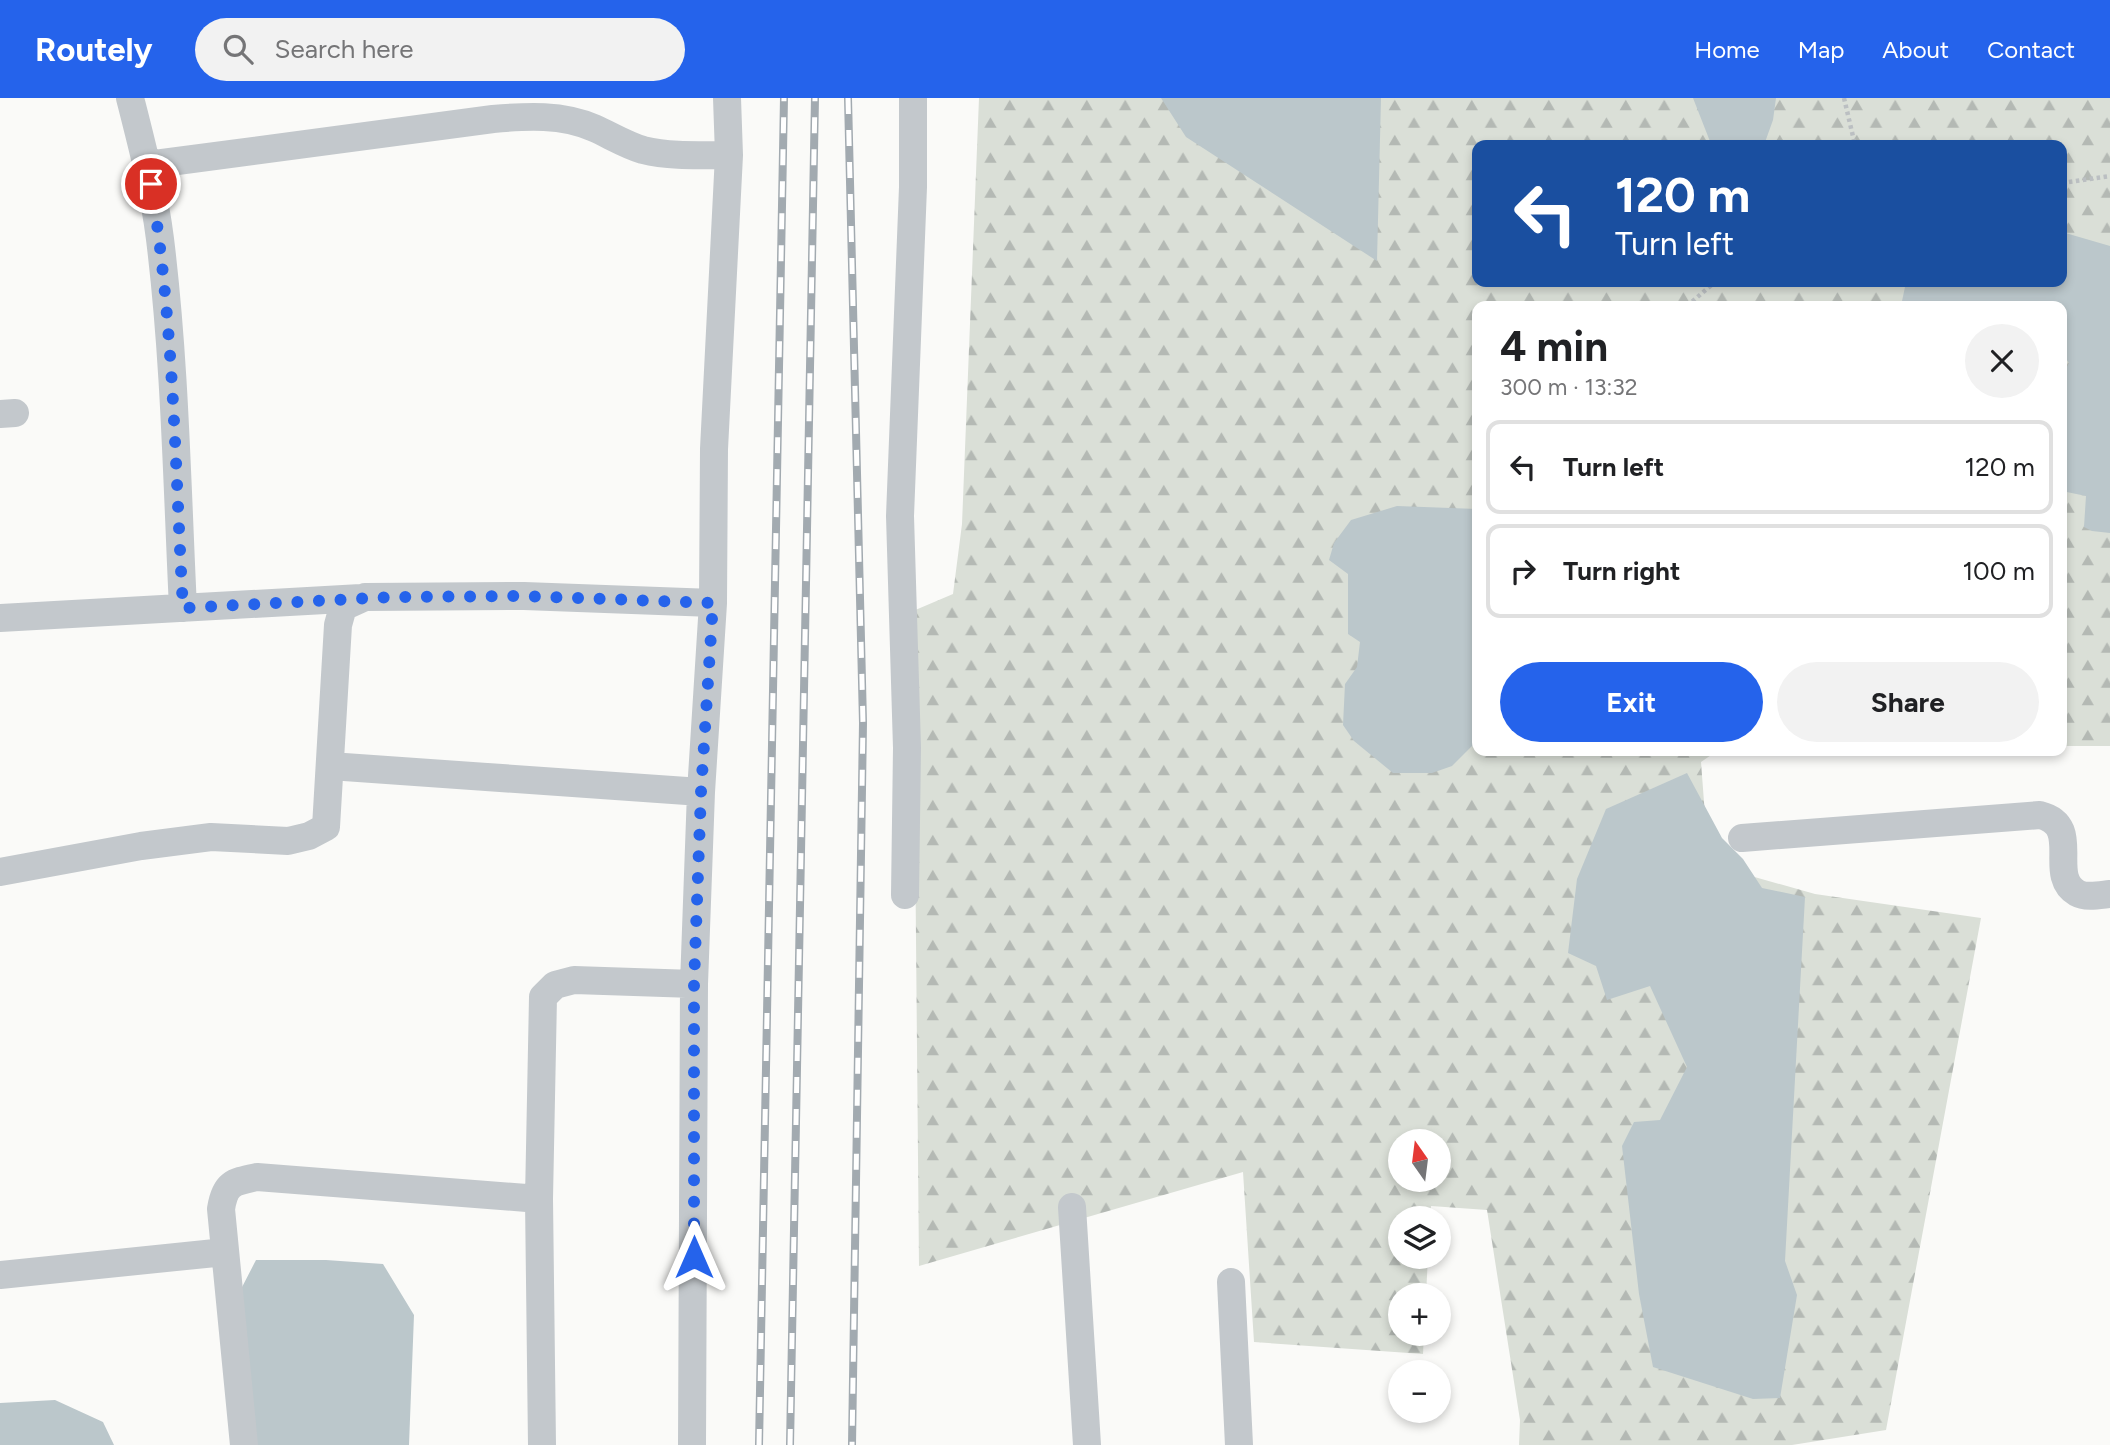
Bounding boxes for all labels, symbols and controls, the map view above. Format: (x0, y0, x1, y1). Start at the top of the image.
search box (195, 18, 685, 81)
text: Routely (35, 30, 153, 69)
icon: search (219, 30, 257, 68)
text: Search here (275, 33, 414, 65)
text: Home (1694, 35, 1760, 64)
text: Map (1798, 35, 1844, 64)
text: About (1882, 35, 1949, 64)
text: Contact (1987, 35, 2075, 64)
pin (121, 154, 181, 214)
icon: arrive (132, 165, 170, 203)
text: 120 m (1615, 165, 1750, 224)
icon: left (1500, 168, 1591, 259)
text: Turn left (1615, 225, 1734, 263)
text: 4 min (1500, 321, 1608, 372)
button: close (1965, 324, 2039, 398)
text: 300 m · 13:32 (1500, 373, 1638, 401)
icon: left (1504, 448, 1542, 486)
text: Turn left (1563, 451, 1664, 483)
text: 120 m (1965, 451, 2035, 483)
icon: right (1504, 552, 1542, 590)
text: Turn right (1563, 555, 1680, 587)
text: 100 m (1962, 555, 2035, 587)
button: Exit (1500, 662, 1763, 742)
button: Share (1777, 662, 2039, 742)
north arrow (1388, 1129, 1451, 1192)
map controls (1388, 1129, 1451, 1423)
button: layers (1388, 1206, 1451, 1269)
position arrow (657, 1220, 731, 1294)
button: + (1388, 1283, 1451, 1346)
button: − (1388, 1360, 1451, 1423)

